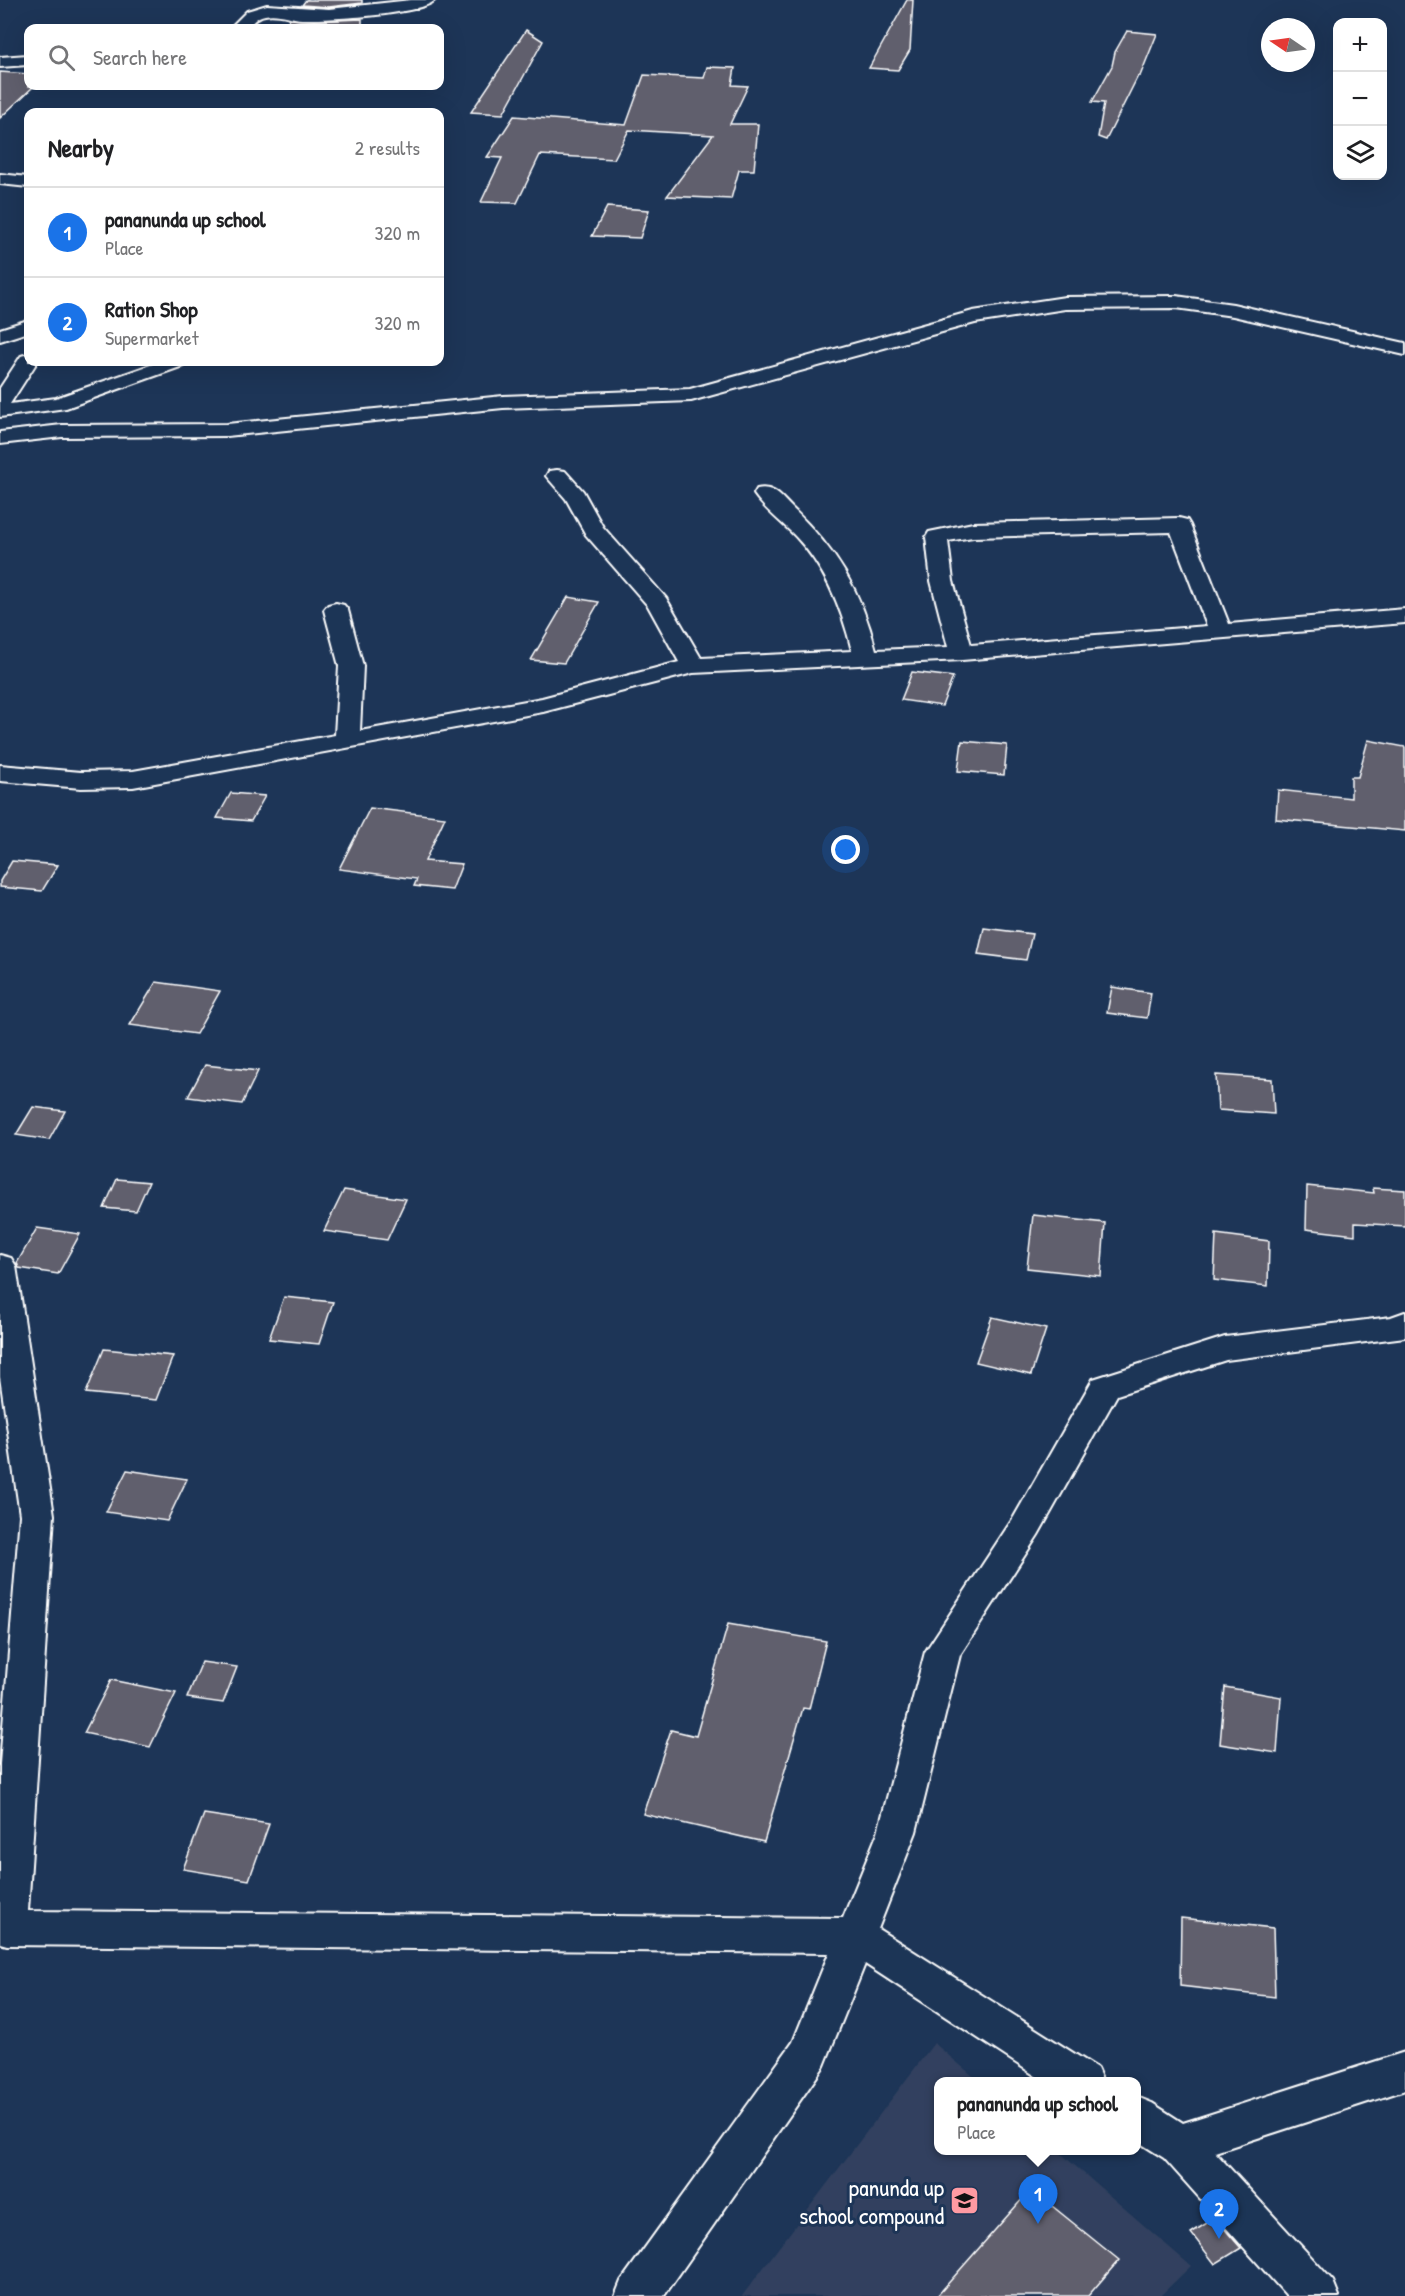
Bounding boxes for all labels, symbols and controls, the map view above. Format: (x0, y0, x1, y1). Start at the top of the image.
north arrow (1261, 18, 1315, 72)
map controls (1333, 18, 1387, 180)
button: + (1333, 18, 1387, 72)
search box (24, 24, 444, 90)
icon: search (45, 41, 78, 74)
text: Search here (93, 42, 187, 72)
button: − (1333, 72, 1387, 126)
button: layers (1333, 126, 1387, 180)
text: Nearby (48, 130, 114, 165)
text: 2 results (355, 134, 420, 161)
text: pananunda up school (105, 204, 266, 234)
text: 1 (64, 219, 71, 246)
text: 320 m (375, 219, 420, 246)
text: Place (105, 234, 144, 261)
text: Ration Shop (105, 294, 198, 324)
text: 2 (63, 309, 72, 336)
text: 320 m (375, 309, 420, 336)
text: Supermarket (105, 324, 199, 351)
your location (831, 835, 860, 864)
popup (934, 2077, 1141, 2155)
text: pananunda up school (957, 2088, 1118, 2118)
text: Place (957, 2118, 996, 2145)
place label: panunda up school compound (799, 2171, 944, 2231)
pin: 1 (1018, 2174, 1058, 2224)
school or university icon: panunda up school compound (949, 2185, 981, 2217)
pin: 2 (1200, 2190, 1238, 2239)

